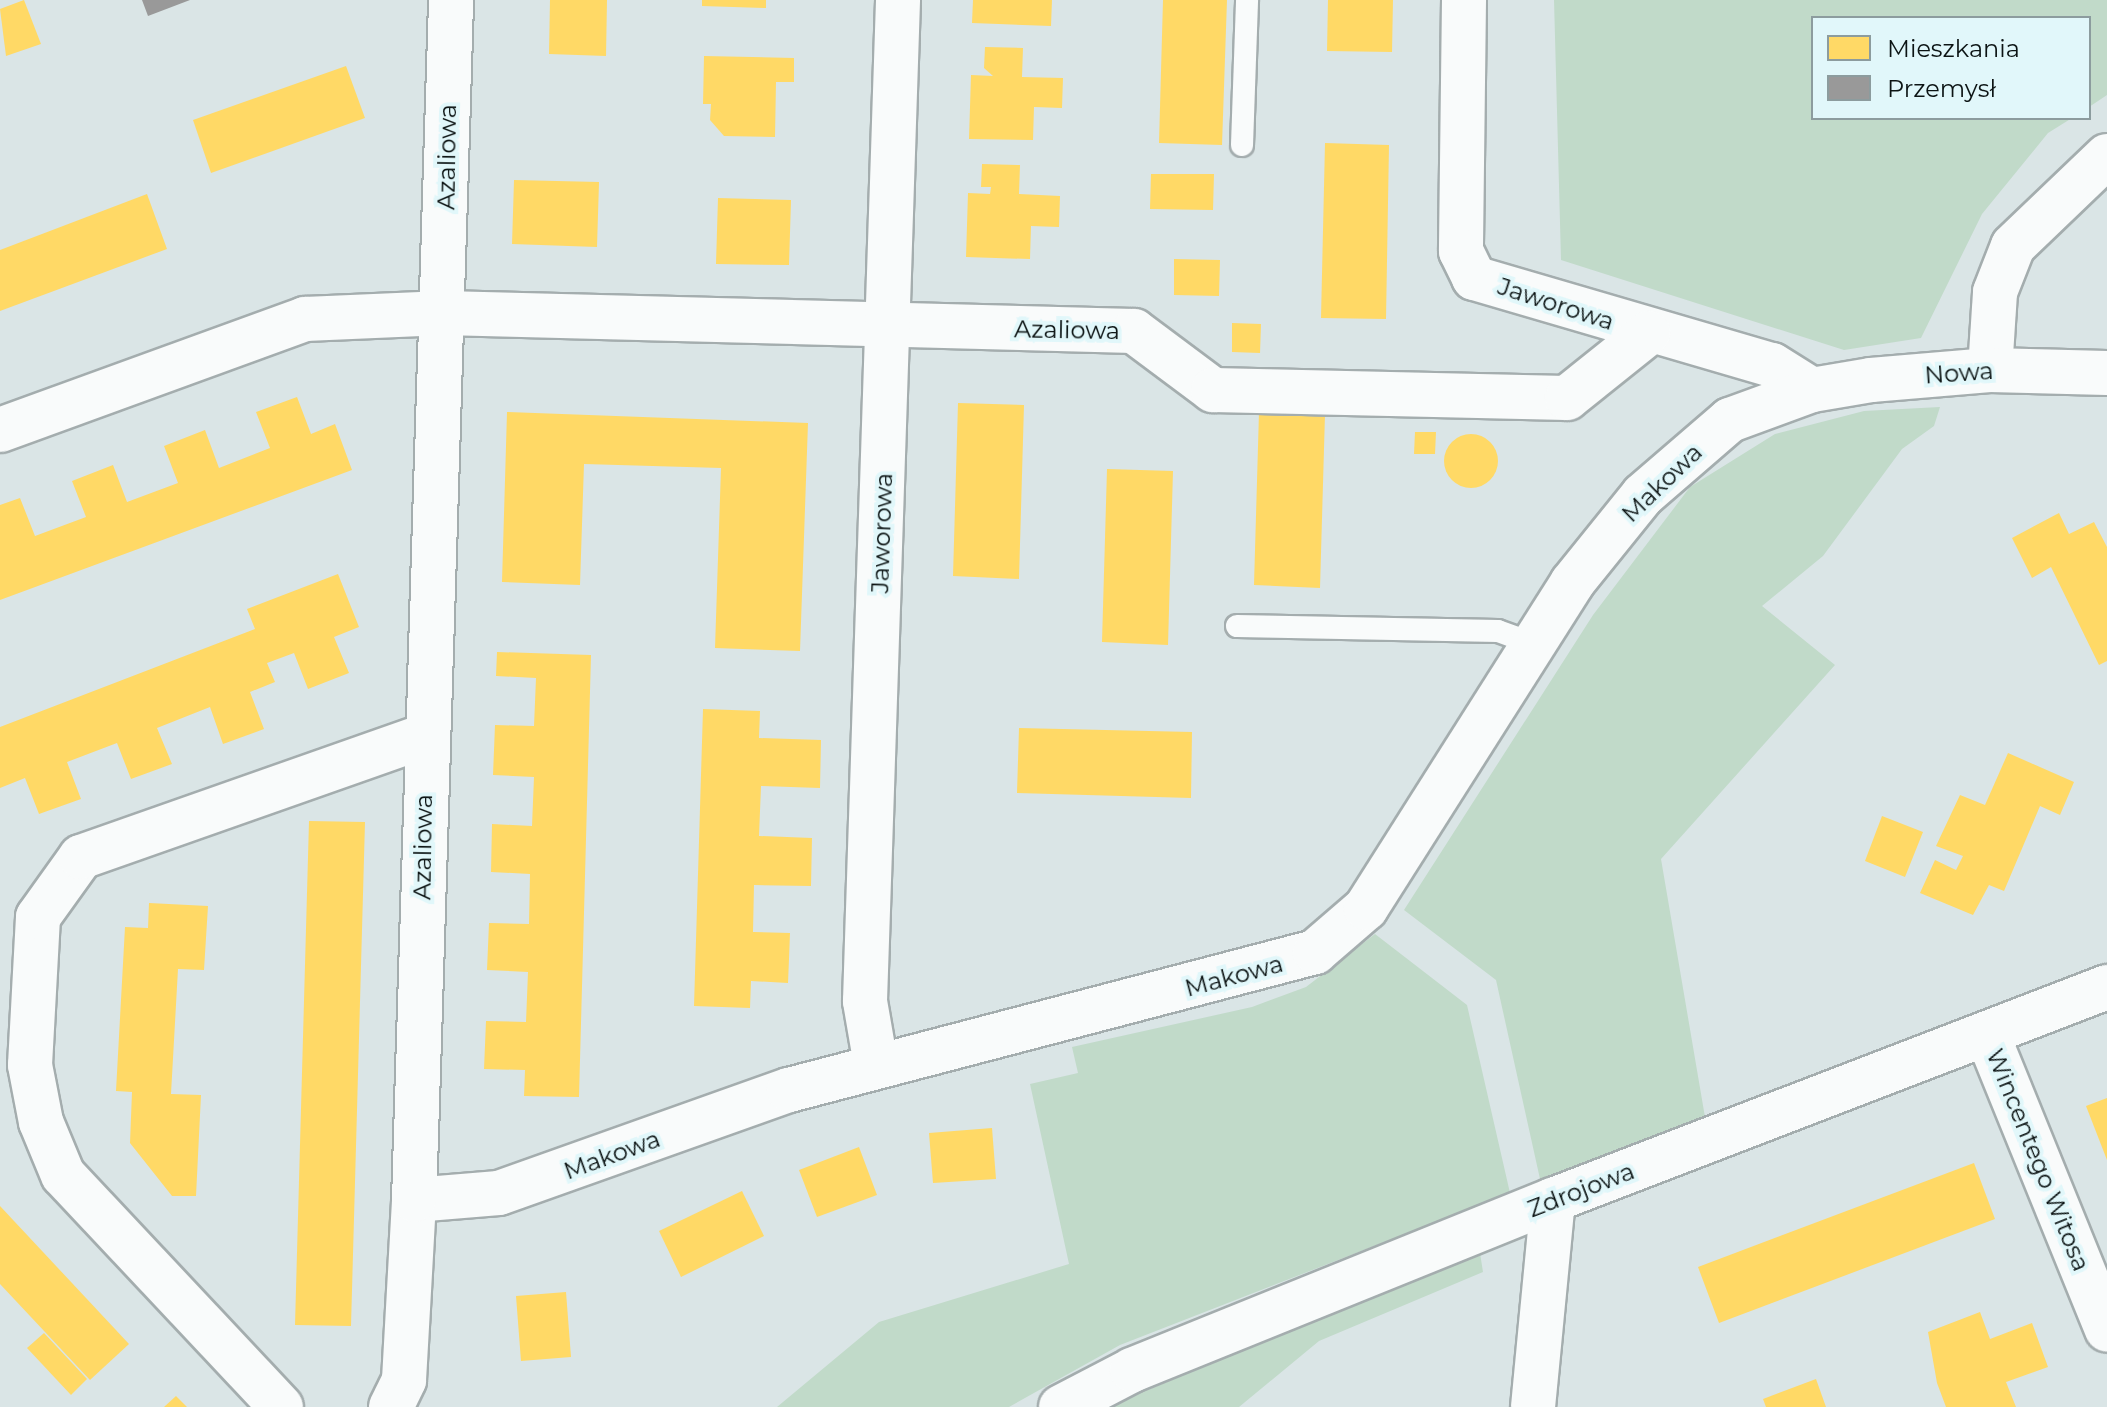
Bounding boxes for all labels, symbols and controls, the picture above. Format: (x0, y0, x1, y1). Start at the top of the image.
legend (1811, 16, 2091, 120)
text: Mieszkania (1887, 34, 2020, 63)
text: Przemysł (1887, 74, 1996, 103)
street label: Azaliowa (432, 104, 462, 210)
street label: Jaworowa (1494, 272, 1618, 336)
street label: Azaliowa (1014, 315, 1120, 345)
street label: Nowa (1924, 356, 1994, 390)
street label: Makowa (1616, 438, 1708, 528)
street label: Jaworowa (866, 472, 898, 594)
street label: Azaliowa (408, 794, 438, 900)
street label: Makowa (1182, 949, 1286, 1003)
street label: Wincentego Witosa (1980, 1045, 2096, 1275)
street label: Makowa (560, 1124, 664, 1186)
street label: Zdrojowa (1524, 1157, 1638, 1223)

